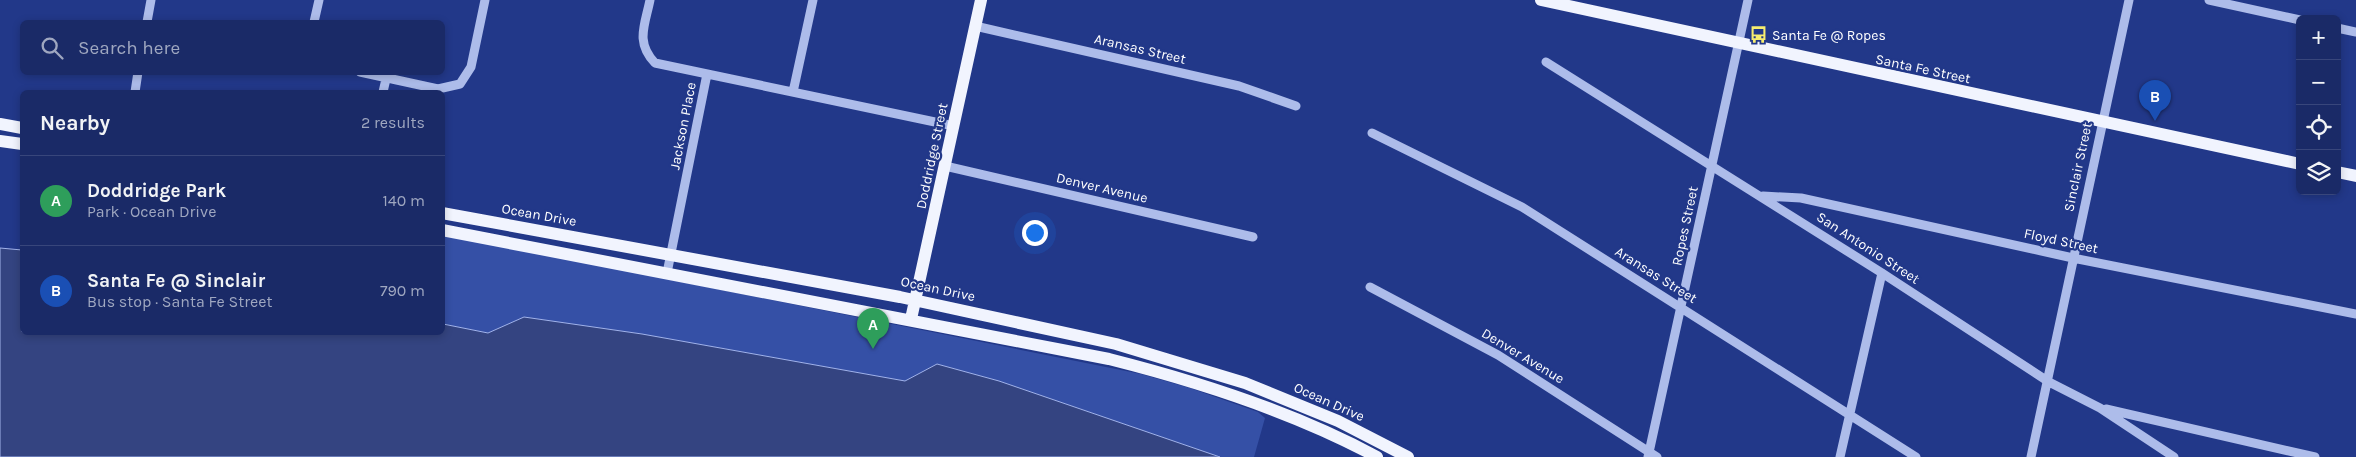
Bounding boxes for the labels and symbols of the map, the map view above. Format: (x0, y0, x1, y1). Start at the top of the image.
bus stop icon: Santa Fe @ Ropes (1748, 25, 1768, 45)
place label: Santa Fe @ Ropes (1772, 27, 1886, 44)
street label: Aransas Street (1093, 30, 1187, 68)
street label: Santa Fe Street (1874, 51, 1972, 87)
pin: B (2139, 80, 2171, 121)
street label: Jackson Place (666, 81, 700, 171)
street label: Doddridge Street (912, 101, 952, 211)
street label: Sinclair Street (2060, 121, 2096, 213)
street label: Denver Avenue (1055, 169, 1149, 207)
street label: Ropes Street (1668, 185, 1702, 267)
street label: Ocean Drive (500, 200, 578, 230)
street label: San Antonio Street (1813, 208, 1923, 288)
your location (1022, 220, 1048, 246)
street label: Floyd Street (2022, 225, 2100, 257)
street label: Aransas Street (1612, 243, 1700, 307)
street label: Ocean Drive (899, 273, 977, 305)
pin: A (857, 308, 889, 349)
street label: Denver Avenue (1479, 325, 1567, 387)
street label: Ocean Drive (1291, 379, 1367, 425)

